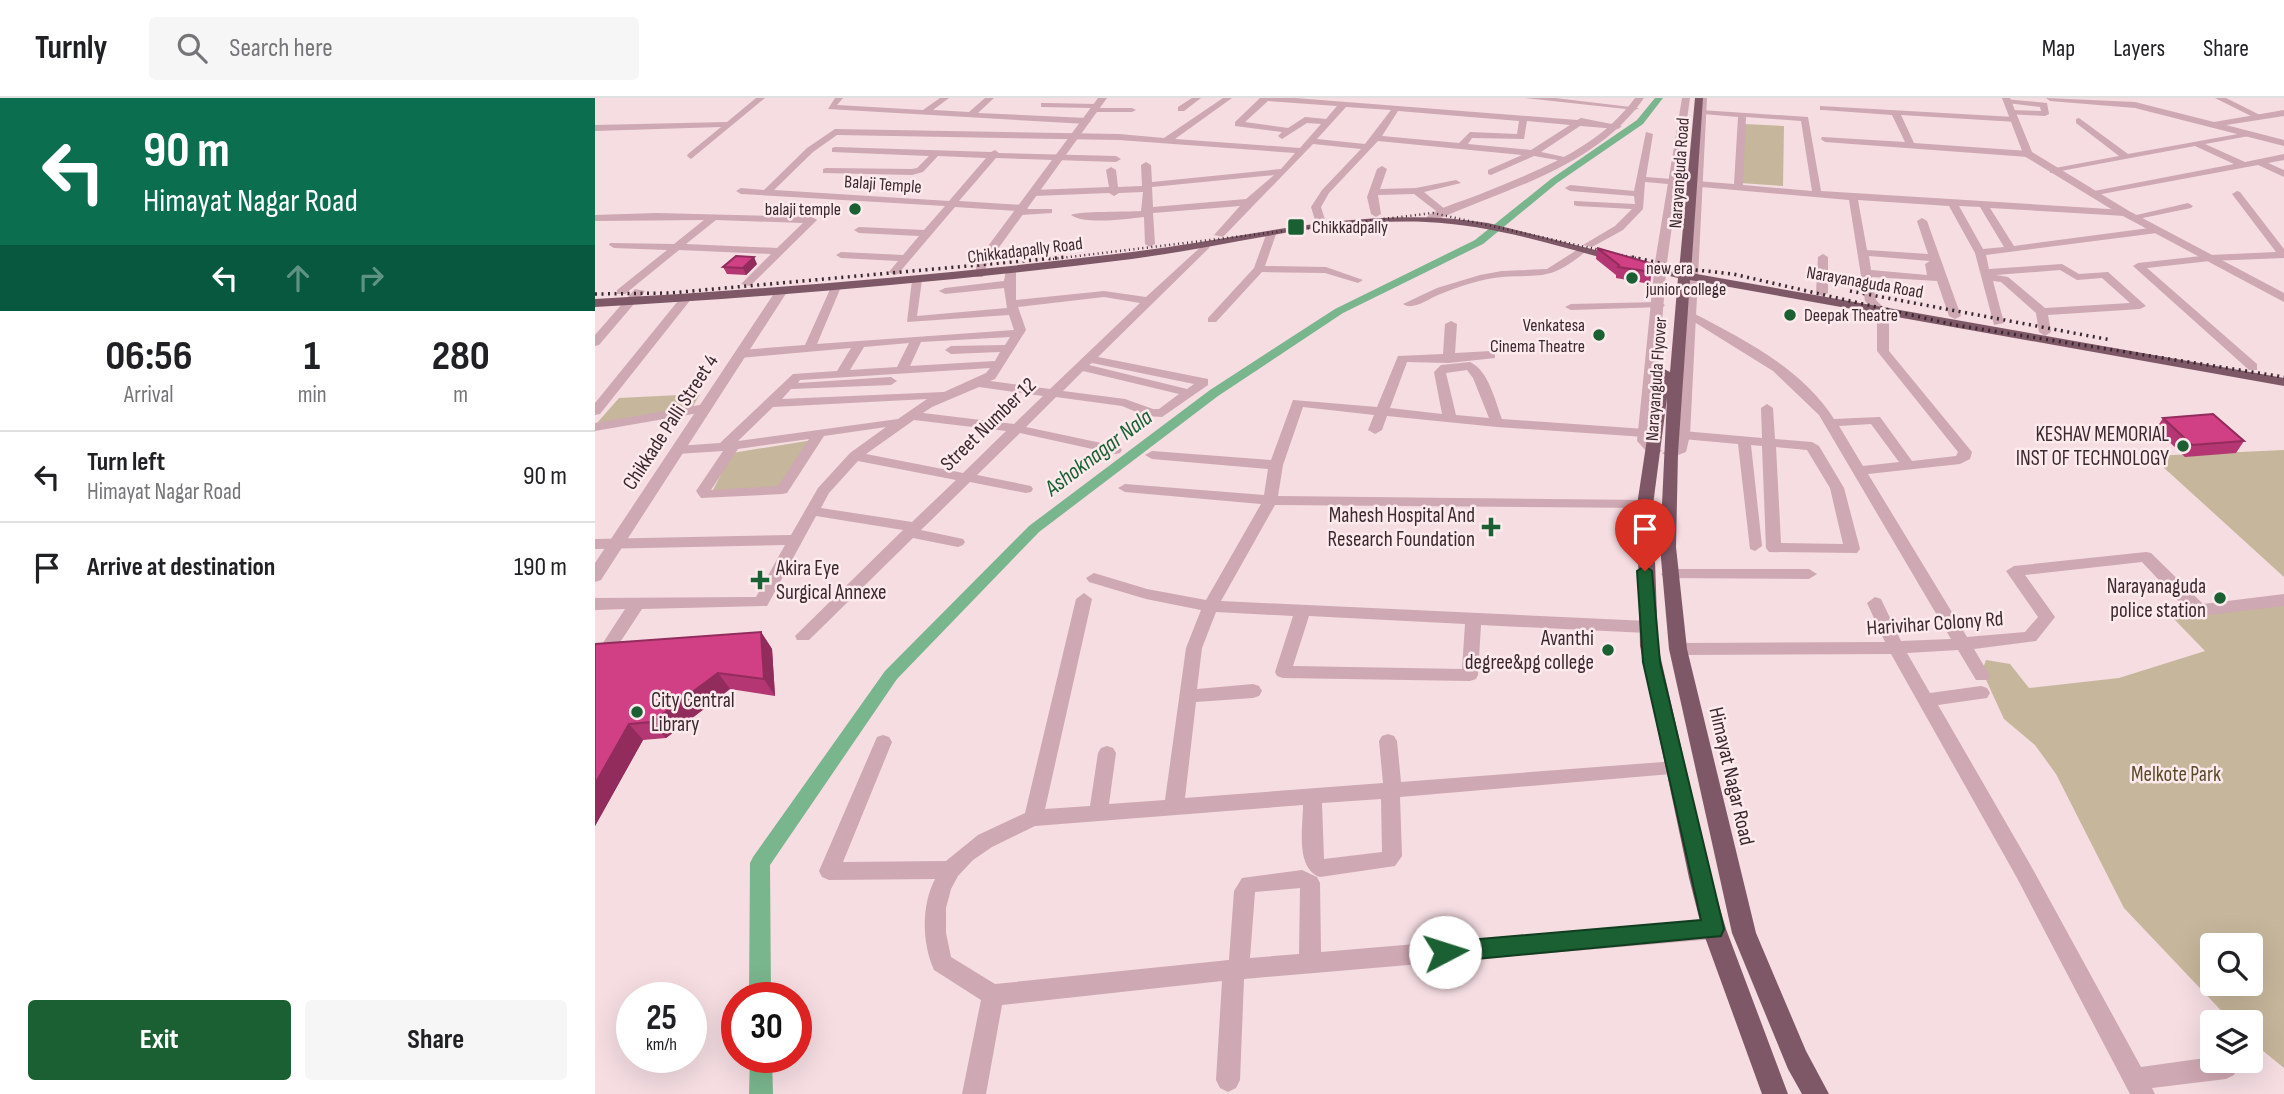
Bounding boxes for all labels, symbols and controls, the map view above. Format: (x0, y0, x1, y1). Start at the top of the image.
search box (149, 17, 639, 80)
text: Turnly (35, 28, 107, 68)
icon: search (173, 29, 211, 67)
text: Search here (229, 33, 333, 64)
text: Map (2042, 34, 2075, 63)
text: Layers (2113, 34, 2165, 63)
text: Share (2203, 34, 2249, 63)
street label: Narayanguda Road (1665, 117, 1694, 229)
text: 90 m (143, 122, 230, 181)
icon: left (28, 126, 119, 217)
street label: Balaji Temple (843, 171, 922, 198)
text: Himayat Nagar Road (143, 182, 358, 221)
place label: balaji temple (765, 199, 841, 220)
marker: balaji temple (847, 201, 863, 217)
marker: Chikkadpally (1286, 217, 1306, 237)
place label: Chikkadpally (1312, 217, 1388, 238)
street label: Chikkadapally Road (966, 233, 1084, 268)
place label: new era junior college (1645, 258, 1726, 300)
icon: left (206, 259, 244, 297)
icon: ahead (279, 259, 317, 297)
icon: right (352, 259, 390, 297)
street label: Narayanaguda Road (1805, 262, 1925, 303)
marker: new era junior college (1624, 270, 1640, 286)
place label: Deepak Theatre (1804, 305, 1898, 326)
marker: Deepak Theatre (1782, 307, 1798, 323)
place label: Venkatesa Cinema Theatre (1490, 315, 1585, 357)
street label: Narayanguda Flyover (1642, 316, 1671, 442)
marker: Venkatesa Cinema Theatre (1591, 327, 1607, 343)
text: 06:56 (105, 331, 193, 382)
text: 1 (304, 331, 320, 382)
text: 280 (432, 331, 490, 382)
street label: Chikkade Palli Street 4 (617, 350, 724, 495)
street label: Street Number 12 (935, 373, 1041, 476)
text: Arrival (124, 381, 174, 409)
text: min (298, 381, 327, 409)
text: m (453, 381, 468, 409)
water label: Ashoknagar Nala (1039, 403, 1158, 503)
place label: KESHAV MEMORIAL INST OF TECHNOLOGY (2016, 422, 2169, 471)
marker: KESHAV MEMORIAL INST OF TECHNOLOGY (2175, 438, 2191, 454)
text: Turn left (87, 447, 165, 478)
icon: left (28, 458, 66, 496)
text: 90 m (523, 461, 567, 492)
text: Himayat Nagar Road (87, 478, 241, 506)
pin (1615, 499, 1675, 571)
place label: Mahesh Hospital And Research Foundation (1328, 503, 1475, 552)
icon: arrive (1626, 510, 1664, 548)
marker: Mahesh Hospital And Research Foundation (1481, 517, 1501, 537)
icon: arrive (28, 549, 66, 587)
text: Arrive at destination (87, 552, 275, 583)
text: 190 m (514, 552, 567, 583)
place label: Akira Eye Surgical Annexe (775, 556, 887, 605)
marker: Akira Eye Surgical Annexe (750, 570, 770, 590)
place label: Narayanaguda police station (2107, 574, 2206, 623)
marker: Narayanaguda police station (2212, 590, 2228, 606)
street label: Harivihar Colony Rd (1866, 606, 2004, 641)
place label: Avanthi degree&pg college (1465, 626, 1594, 675)
marker: Avanthi degree&pg college (1600, 642, 1616, 658)
place label: City Central Library (651, 688, 735, 737)
marker: City Central Library (629, 704, 645, 720)
street label: Himayat Nagar Road (1703, 705, 1760, 848)
park label: Melkote Park (2131, 762, 2221, 787)
position arrow (1408, 915, 1482, 989)
map controls (2200, 933, 2263, 1073)
button: search (2200, 933, 2263, 996)
speed limit sign: 30 (721, 982, 812, 1073)
text: 25 (646, 997, 677, 1040)
button: Exit (28, 1000, 291, 1080)
button: Share (305, 1000, 567, 1080)
button: layers (2200, 1010, 2263, 1073)
text: km/h (646, 1034, 677, 1055)

